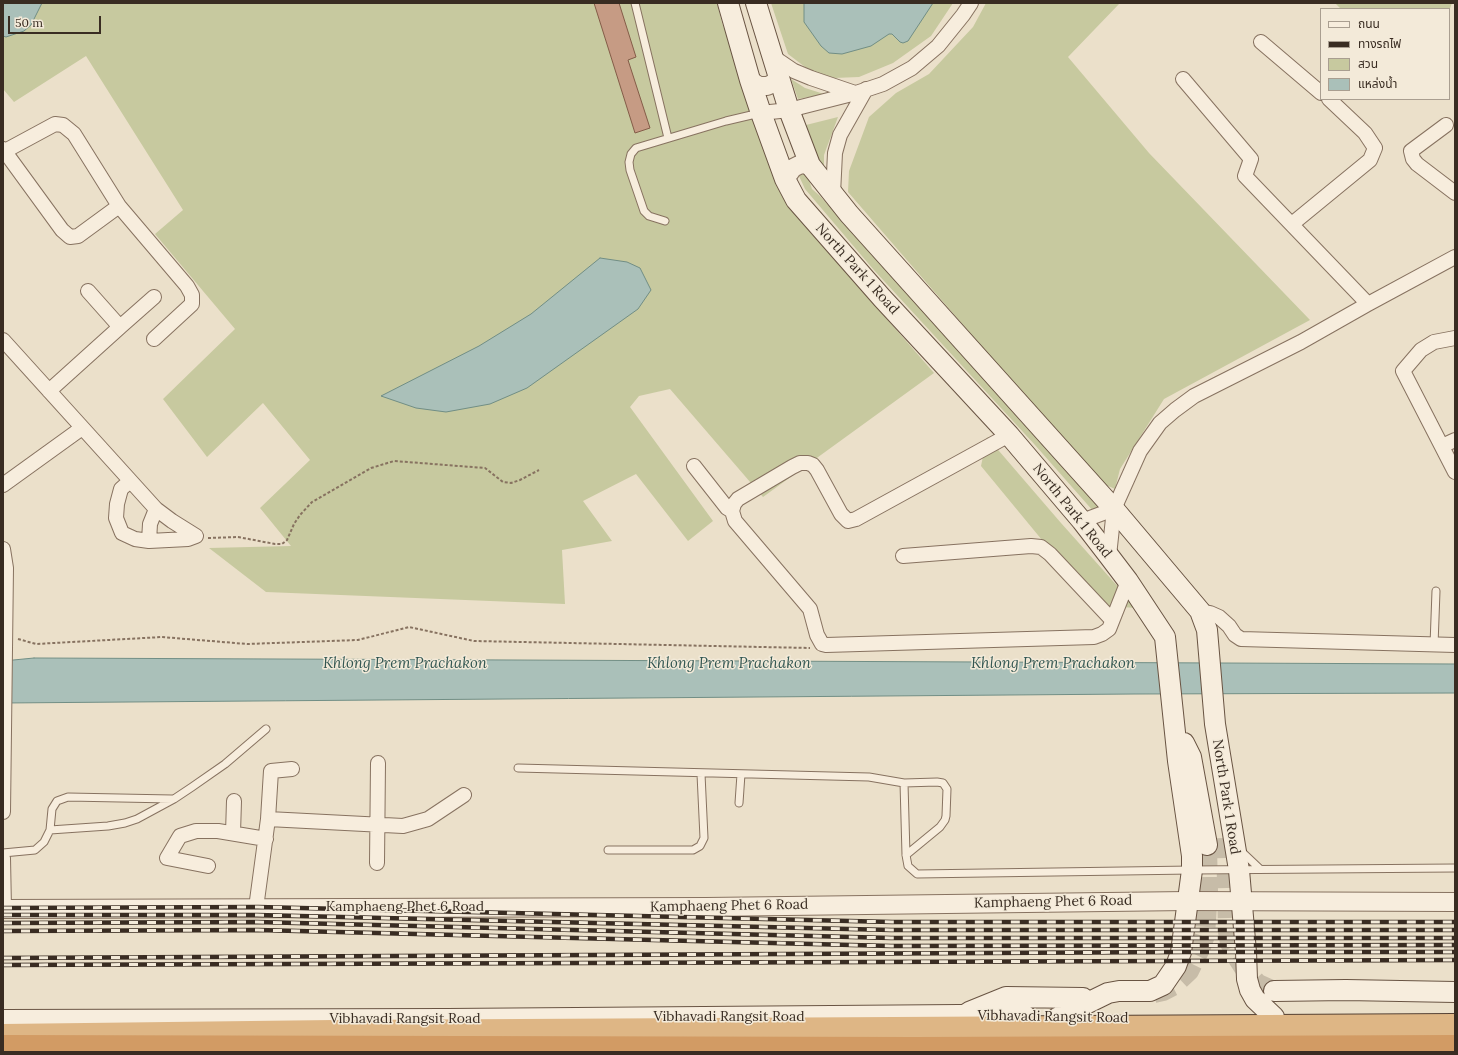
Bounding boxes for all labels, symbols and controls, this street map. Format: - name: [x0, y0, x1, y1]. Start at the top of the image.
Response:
- scale bar: [10, 8, 103, 34]
- legend: [1320, 8, 1450, 100]
- text: 50 m: [15, 15, 43, 30]
- text: ถนน: [1358, 16, 1380, 31]
- text: ทางรถไฟ: [1358, 36, 1401, 51]
- text: สวน: [1358, 56, 1378, 71]
- text: แหล่งน้ำ: [1358, 76, 1397, 91]
- street label: North Park 1 Road: [812, 220, 902, 318]
- street label: North Park 1 Road: [1029, 460, 1115, 562]
- water label: Khlong Prem Prachakon: [323, 655, 487, 673]
- water label: Khlong Prem Prachakon: [647, 655, 811, 673]
- water label: Khlong Prem Prachakon: [971, 655, 1135, 673]
- street label: North Park 1 Road: [1209, 738, 1243, 856]
- street label: Kamphaeng Phet 6 Road: [974, 892, 1132, 912]
- street label: Kamphaeng Phet 6 Road: [650, 896, 808, 916]
- street label: Kamphaeng Phet 6 Road: [326, 899, 484, 915]
- street label: Vibhavadi Rangsit Road: [977, 1007, 1129, 1027]
- street label: Vibhavadi Rangsit Road: [653, 1009, 805, 1025]
- street label: Vibhavadi Rangsit Road: [329, 1011, 481, 1027]

